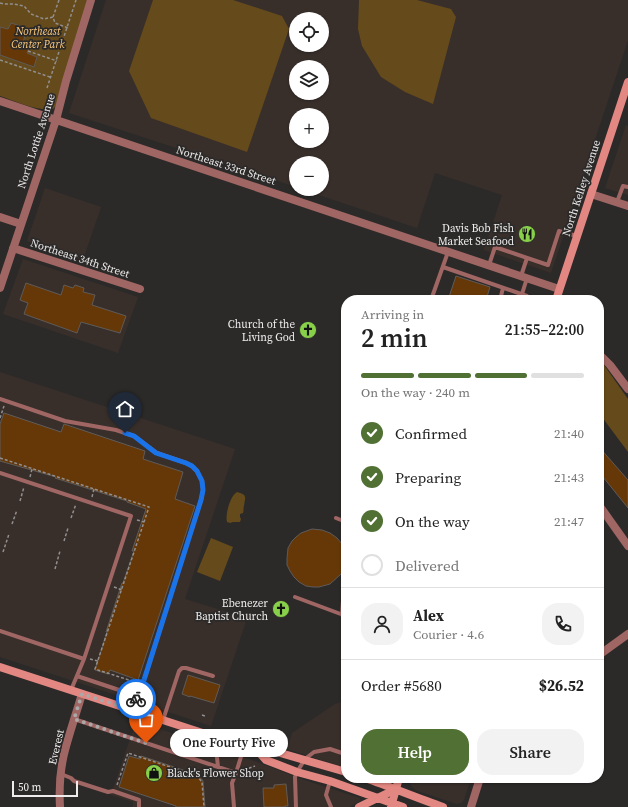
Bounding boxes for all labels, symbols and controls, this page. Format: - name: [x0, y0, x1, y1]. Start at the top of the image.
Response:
- map controls: [289, 12, 329, 196]
- button: locate: [289, 12, 329, 52]
- park label: Northeast Center Park: [11, 24, 65, 52]
- button: layers: [289, 60, 329, 100]
- street label: North Lottie Avenue: [14, 91, 59, 191]
- button: +: [289, 108, 329, 148]
- street label: North Kelley Avenue: [559, 138, 604, 238]
- street label: Northeast 33rd Street: [174, 142, 278, 189]
- button: −: [289, 156, 329, 196]
- place label: Davis Bob Fish Market Seafood: [438, 221, 515, 249]
- restaurant icon: Davis Bob Fish Market Seafood: [517, 224, 537, 244]
- street label: Northeast 34th Street: [28, 235, 132, 282]
- text: Arriving in: [361, 306, 424, 323]
- place label: Church of the Living God: [228, 317, 296, 345]
- text: 21:55–22:00: [505, 319, 584, 340]
- church icon: Church of the Living God: [298, 320, 318, 340]
- text: 2 min: [361, 320, 428, 356]
- text: On the way · 240 m: [361, 384, 470, 401]
- pin: [108, 392, 142, 433]
- icon: home: [114, 398, 136, 420]
- icon: check: [361, 422, 383, 444]
- text: Confirmed: [395, 423, 467, 444]
- text: 21:40: [554, 425, 584, 442]
- icon: check: [361, 466, 383, 488]
- text: Preparing: [395, 467, 461, 488]
- text: 21:43: [554, 469, 584, 486]
- icon: check: [361, 510, 383, 532]
- text: On the way: [395, 511, 470, 532]
- text: 21:47: [554, 513, 584, 530]
- text: Delivered: [395, 555, 459, 576]
- place label: Ebenezer Baptist Church: [195, 596, 268, 624]
- church icon: Ebenezer Baptist Church: [271, 599, 291, 619]
- button: person: [361, 603, 403, 645]
- button: phone: [542, 603, 584, 645]
- text: Alex: [413, 605, 444, 626]
- text: Courier · 4.6: [413, 626, 484, 643]
- text: Order #5680: [361, 675, 442, 696]
- text: $26.52: [539, 675, 584, 696]
- courier: [116, 679, 156, 719]
- icon: bike: [125, 688, 147, 710]
- pin: [129, 702, 163, 743]
- icon: bag: [135, 708, 157, 730]
- street label: Everest: [45, 728, 68, 766]
- callout: One Fourty Five: [170, 729, 288, 757]
- button: Help: [361, 729, 469, 775]
- button: Share: [477, 729, 584, 775]
- text: One Fourty Five: [183, 734, 275, 751]
- shop icon: Black's Flower Shop: [144, 763, 164, 783]
- place label: Black's Flower Shop: [167, 766, 264, 781]
- scale bar: [12, 779, 78, 798]
- text: 50 m: [18, 780, 41, 795]

